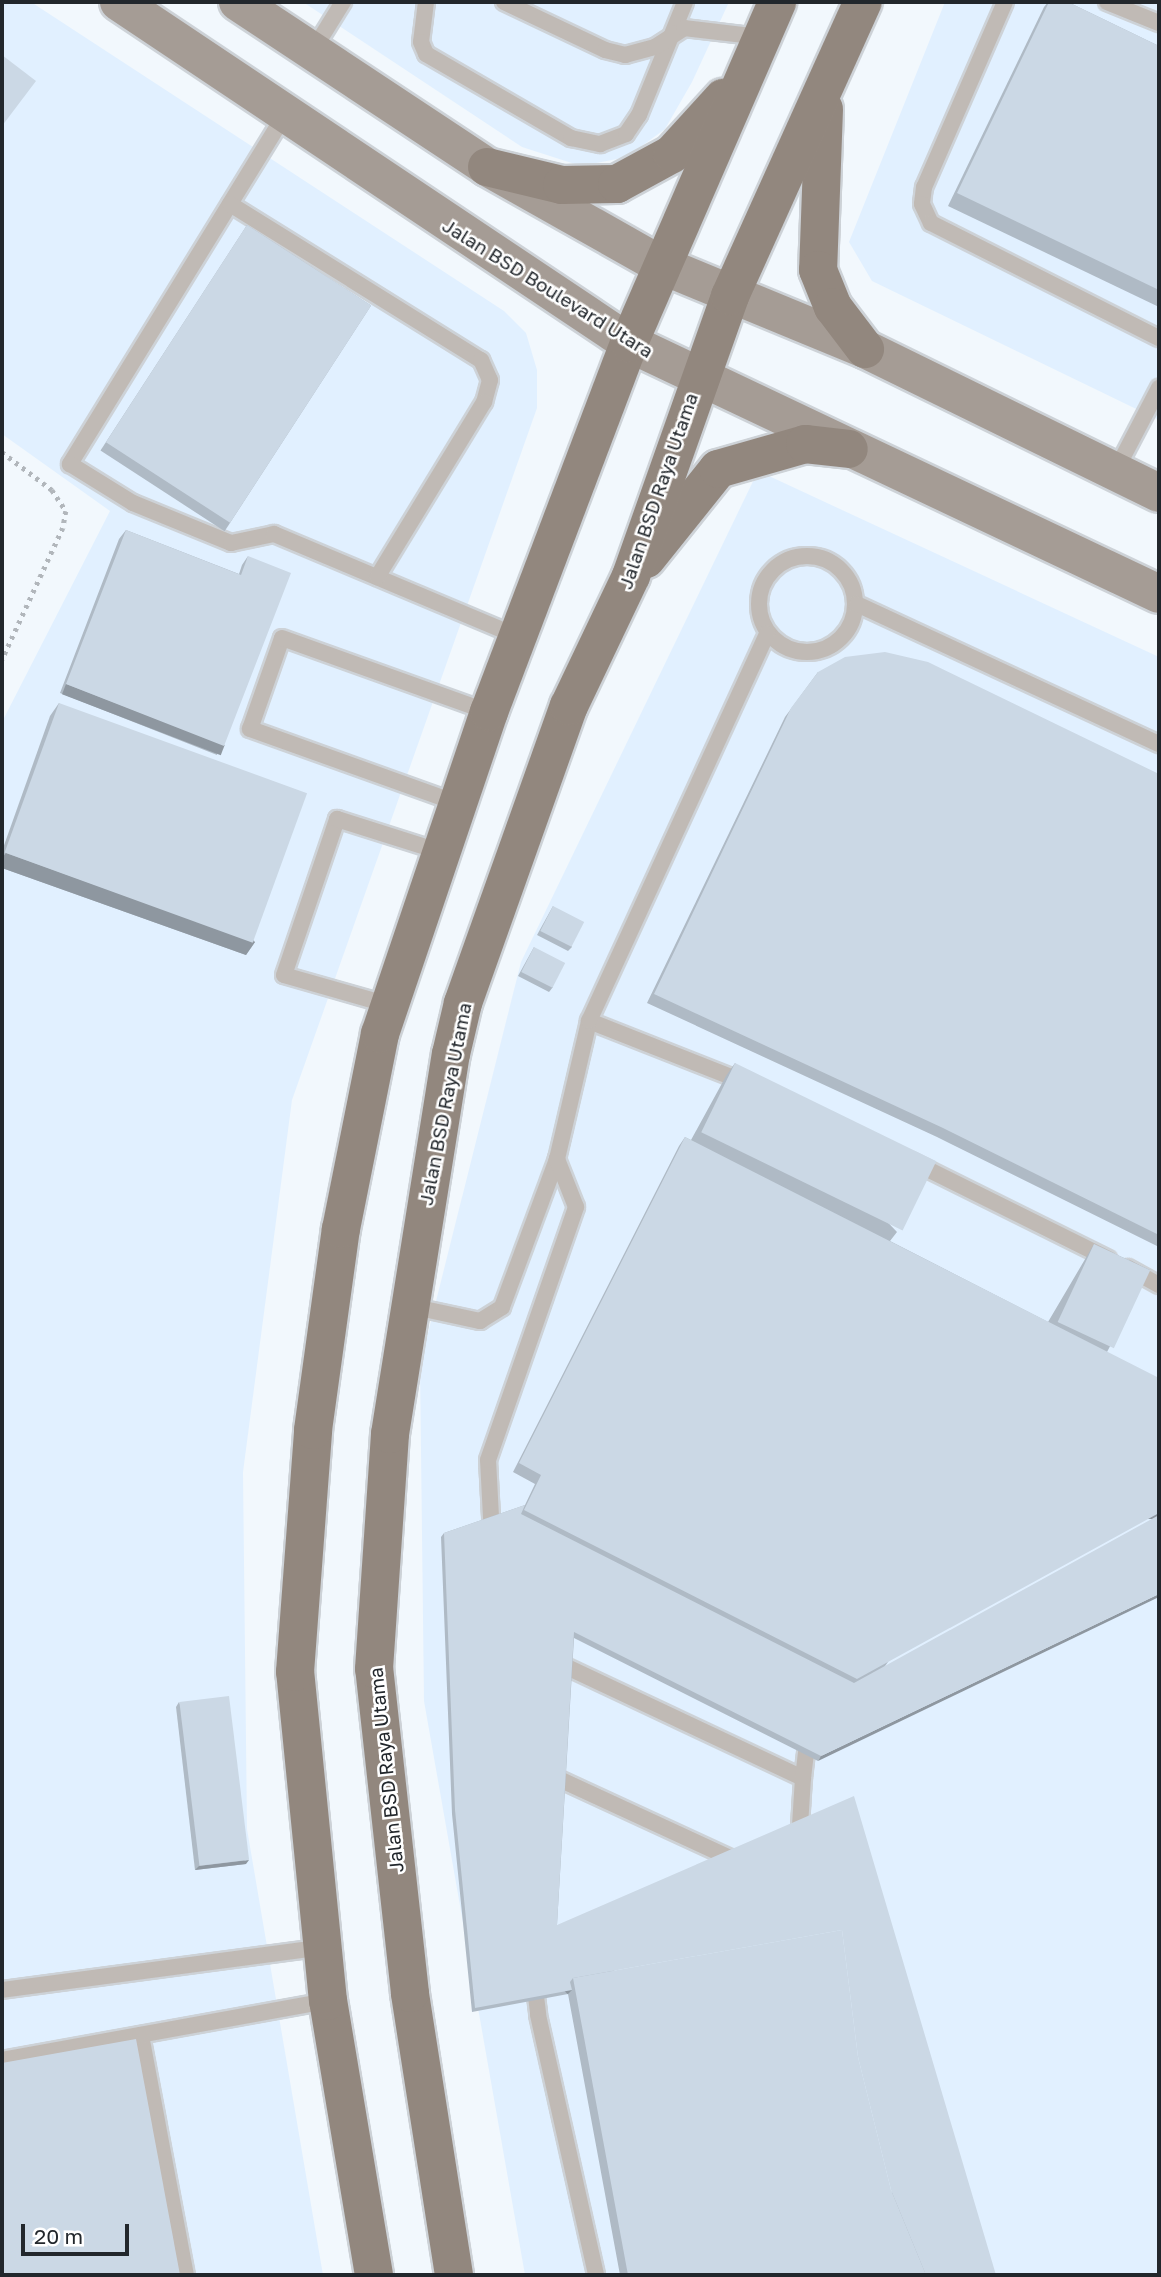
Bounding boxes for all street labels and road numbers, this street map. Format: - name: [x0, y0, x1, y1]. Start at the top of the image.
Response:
- street label: Jalan BSD Boulevard Utara: [438, 214, 658, 362]
- street label: Jalan BSD Raya Utama: [614, 390, 702, 592]
- street label: Jalan BSD Raya Utama: [414, 1001, 476, 1207]
- street label: Jalan BSD Raya Utama: [364, 1666, 408, 1874]

